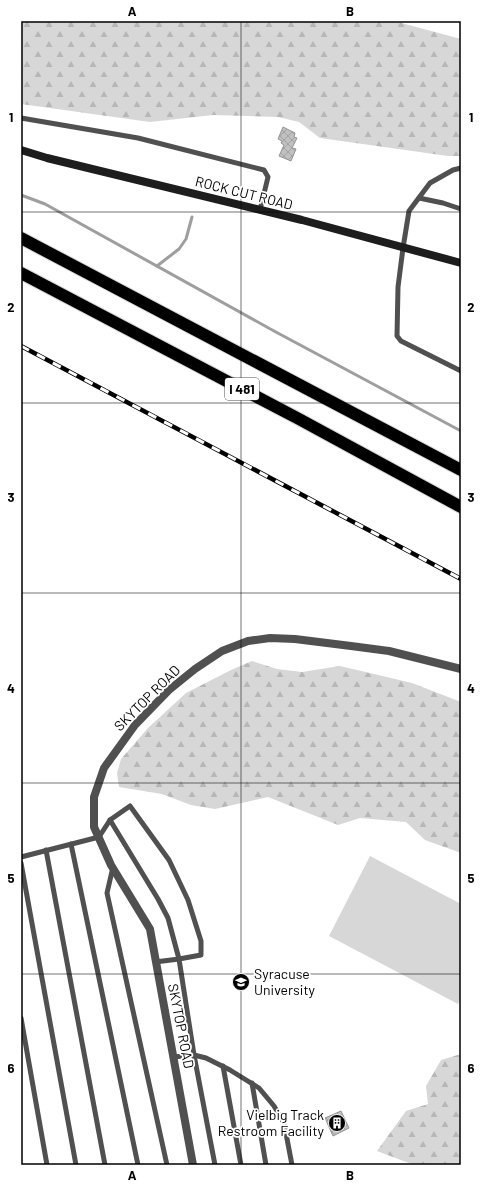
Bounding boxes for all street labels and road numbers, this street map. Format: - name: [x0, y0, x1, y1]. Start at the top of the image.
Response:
- street label: ROCK CUT ROAD: [194, 172, 295, 213]
- road number: I 481: [225, 378, 259, 400]
- street label: SKYTOP ROAD: [110, 661, 183, 734]
- street label: SKYTOP ROAD: [165, 982, 198, 1070]

